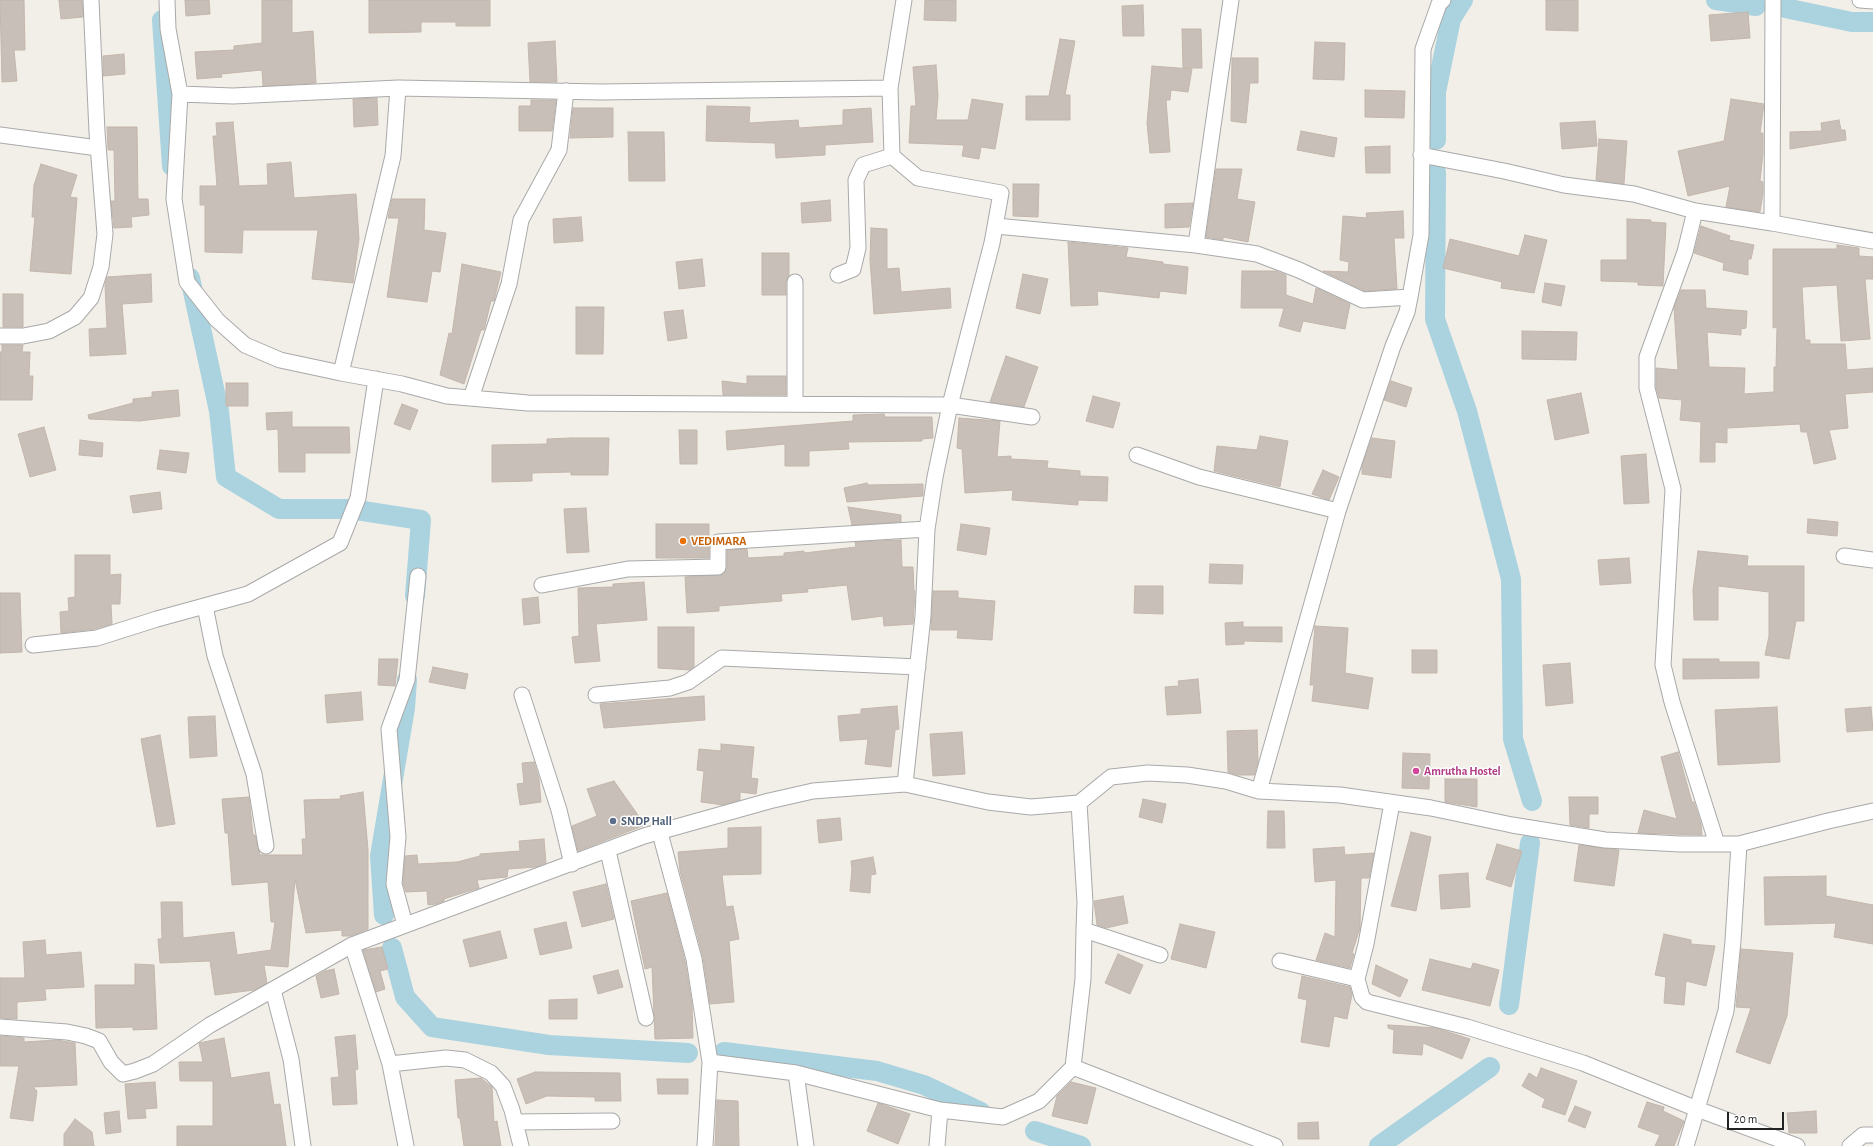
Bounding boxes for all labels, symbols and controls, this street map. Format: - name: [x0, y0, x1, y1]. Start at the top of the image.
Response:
- place label: VEDIMARA: [691, 534, 746, 548]
- marker: VEDIMARA: [678, 536, 688, 546]
- place label: Amrutha Hostel: [1424, 764, 1501, 778]
- marker: Amrutha Hostel: [1411, 766, 1421, 776]
- place label: SNDP Hall: [621, 814, 672, 828]
- marker: SNDP Hall: [608, 816, 618, 826]
- scale bar: [1729, 1104, 1786, 1130]
- text: 20 m: [1734, 1113, 1757, 1125]

